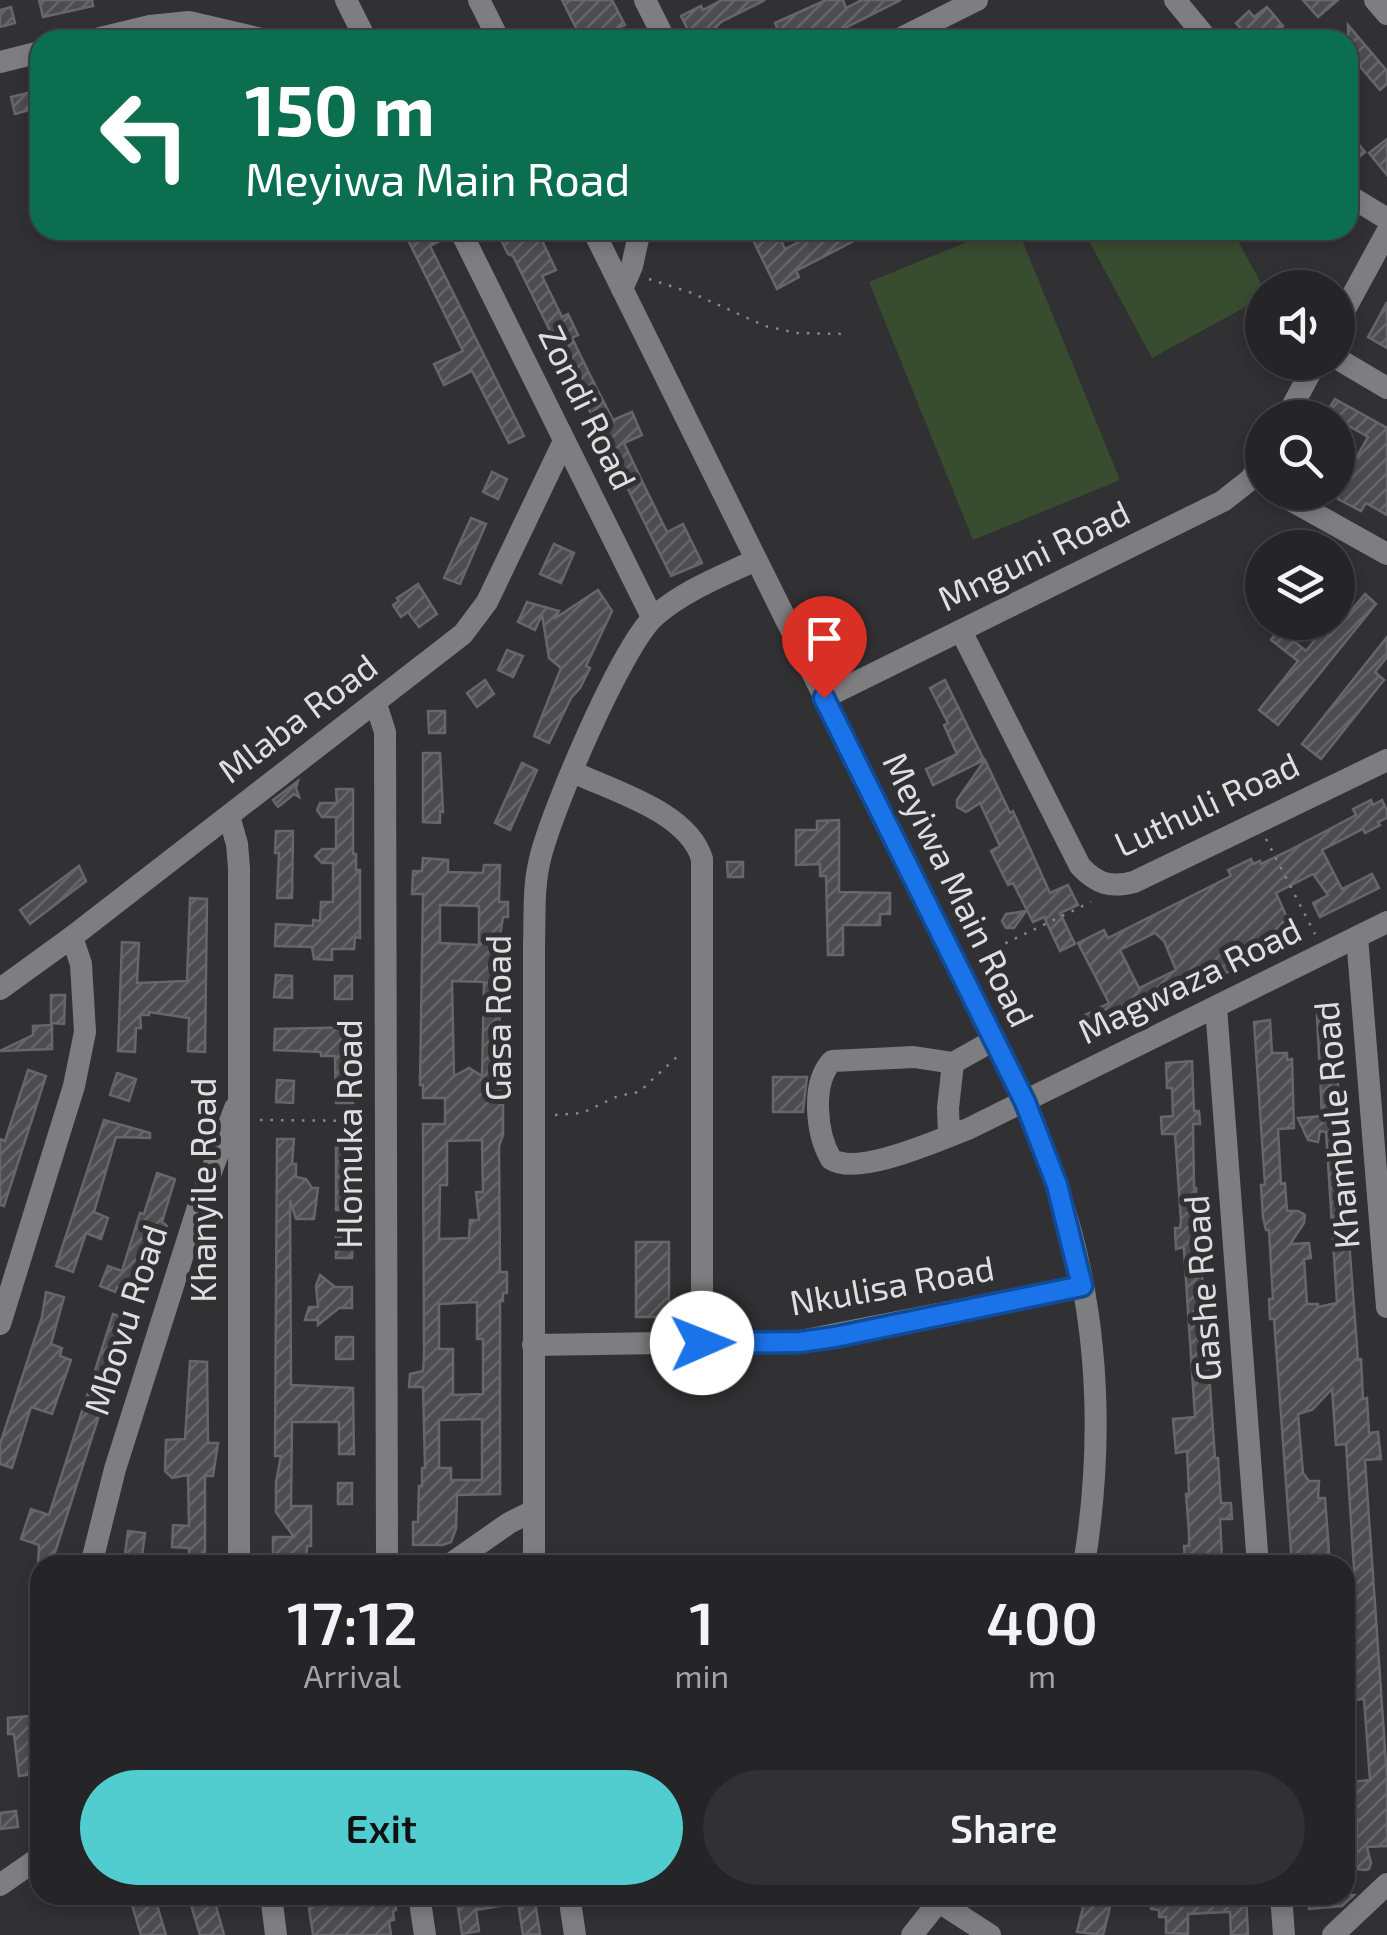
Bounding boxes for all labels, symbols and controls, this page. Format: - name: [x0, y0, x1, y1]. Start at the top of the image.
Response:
- text: 150 m: [245, 66, 435, 150]
- icon: left: [80, 70, 210, 200]
- text: Meyiwa Main Road: [245, 151, 630, 205]
- map controls: [1245, 270, 1355, 640]
- button: sound: [1245, 270, 1355, 380]
- street label: Zondi Road: [531, 318, 647, 496]
- button: search: [1245, 400, 1355, 510]
- street label: Mnguni Road: [930, 490, 1136, 619]
- button: layers: [1245, 530, 1355, 640]
- pin: [782, 596, 867, 699]
- icon: arrive: [797, 611, 852, 666]
- street label: Mlaba Road: [209, 644, 384, 791]
- street label: Luthuli Road: [1107, 742, 1305, 864]
- street label: Meyiwa Main Road: [875, 745, 1044, 1033]
- street label: Magwaza Road: [1071, 907, 1307, 1051]
- street label: Gasa Road: [476, 935, 518, 1101]
- street label: Khambule Road: [1303, 1000, 1367, 1251]
- street label: Hlomuka Road: [327, 1019, 369, 1249]
- street label: Khanyile Road: [181, 1077, 223, 1303]
- street label: Gashe Road: [1174, 1194, 1228, 1383]
- street label: Mbovu Road: [74, 1219, 175, 1420]
- street label: Nkulisa Road: [786, 1245, 997, 1323]
- position arrow: [650, 1291, 754, 1395]
- text: 17:12: [287, 1585, 418, 1657]
- text: 1: [689, 1585, 714, 1657]
- text: 400: [986, 1585, 1098, 1657]
- text: Arrival: [304, 1656, 401, 1694]
- text: min: [675, 1656, 729, 1694]
- text: m: [1028, 1656, 1056, 1694]
- button: Exit: [80, 1770, 683, 1885]
- button: Share: [703, 1770, 1305, 1885]

